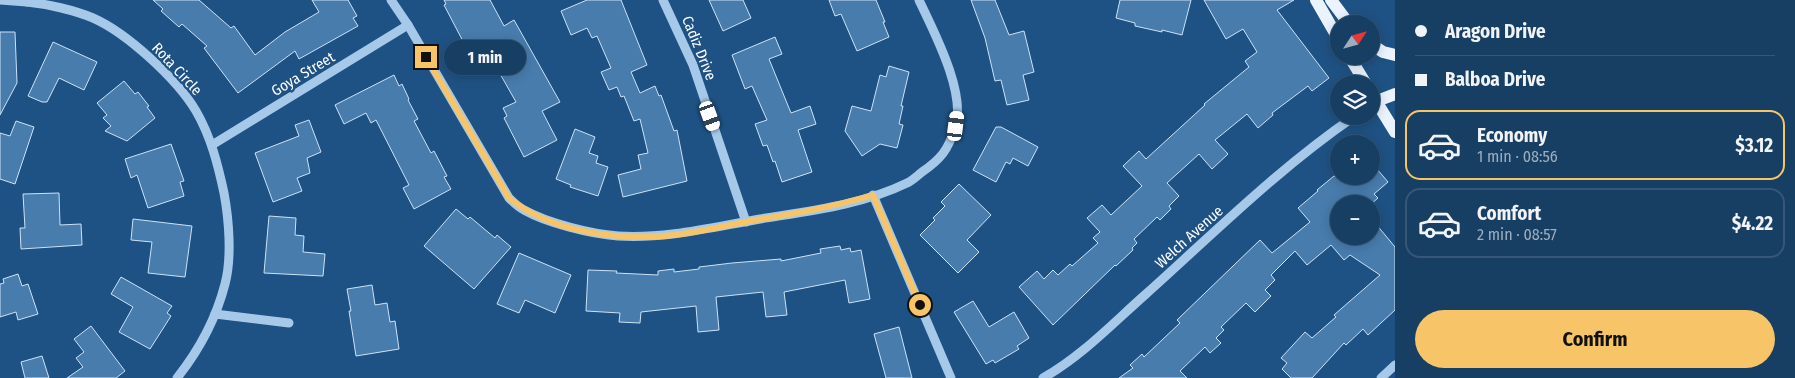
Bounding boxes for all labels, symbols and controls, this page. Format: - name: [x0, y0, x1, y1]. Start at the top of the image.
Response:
- street label: Cadiz Drive: [678, 13, 720, 83]
- north arrow: [1330, 15, 1380, 65]
- map controls: [1330, 15, 1380, 245]
- text: Aragon Drive: [1445, 20, 1546, 43]
- street label: Rota Circle: [148, 39, 206, 99]
- callout: 1 min: [444, 40, 526, 74]
- route end: [415, 46, 437, 68]
- street label: Goya Street: [268, 48, 338, 100]
- text: 1 min: [468, 48, 502, 67]
- text: Balboa Drive: [1445, 68, 1545, 91]
- button: layers: [1330, 75, 1380, 125]
- car: [697, 99, 722, 133]
- car: [946, 110, 965, 142]
- icon: car: [1417, 123, 1462, 168]
- text: Economy: [1477, 124, 1547, 147]
- text: $3.12: [1735, 134, 1773, 157]
- button: +: [1330, 135, 1380, 185]
- text: 1 min · 08:56: [1477, 147, 1558, 166]
- button: −: [1330, 195, 1380, 245]
- icon: car: [1417, 201, 1462, 246]
- street label: Welch Avenue: [1151, 202, 1227, 272]
- text: Comfort: [1477, 202, 1541, 225]
- text: $4.22: [1732, 212, 1773, 235]
- text: 2 min · 08:57: [1477, 225, 1557, 244]
- route start: [909, 294, 931, 316]
- button: Confirm: [1415, 310, 1775, 368]

